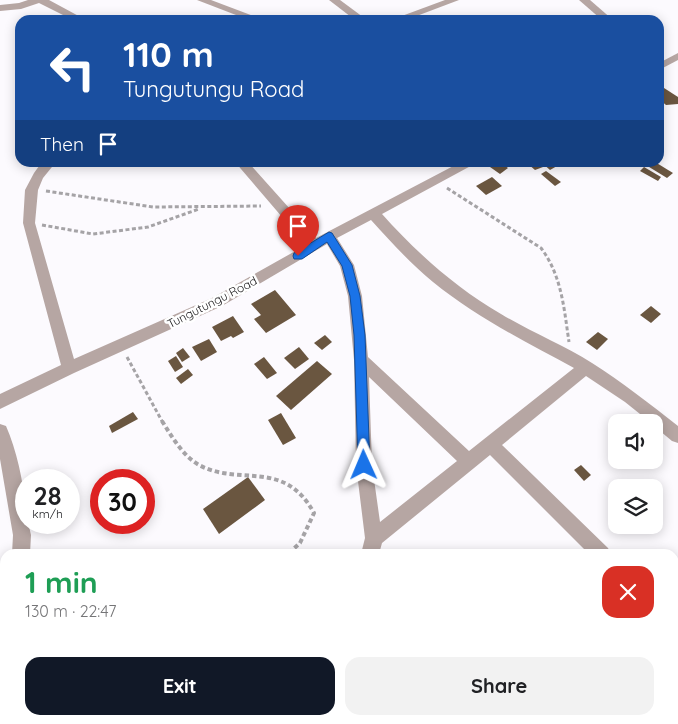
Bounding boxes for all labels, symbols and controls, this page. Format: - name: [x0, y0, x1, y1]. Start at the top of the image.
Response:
- text: 110 m: [123, 32, 214, 76]
- icon: left: [40, 35, 105, 100]
- text: Tungutungu Road: [123, 75, 304, 103]
- icon: arrive: [94, 130, 122, 158]
- text: Then: [40, 132, 84, 156]
- pin: [277, 205, 319, 256]
- icon: arrive: [284, 212, 312, 240]
- street label: Tungutungu Road: [165, 273, 259, 331]
- map controls: [608, 414, 663, 534]
- button: sound: [608, 414, 663, 469]
- position arrow: [337, 438, 389, 490]
- speed limit sign: 30: [90, 469, 155, 534]
- button: layers: [608, 479, 663, 534]
- text: 28: [34, 480, 61, 511]
- text: km/h: [32, 506, 63, 521]
- text: 1 min: [25, 563, 98, 601]
- button: close: [602, 566, 654, 618]
- text: 130 m · 22:47: [25, 601, 117, 621]
- button: Exit: [25, 657, 335, 715]
- button: Share: [345, 657, 654, 715]

